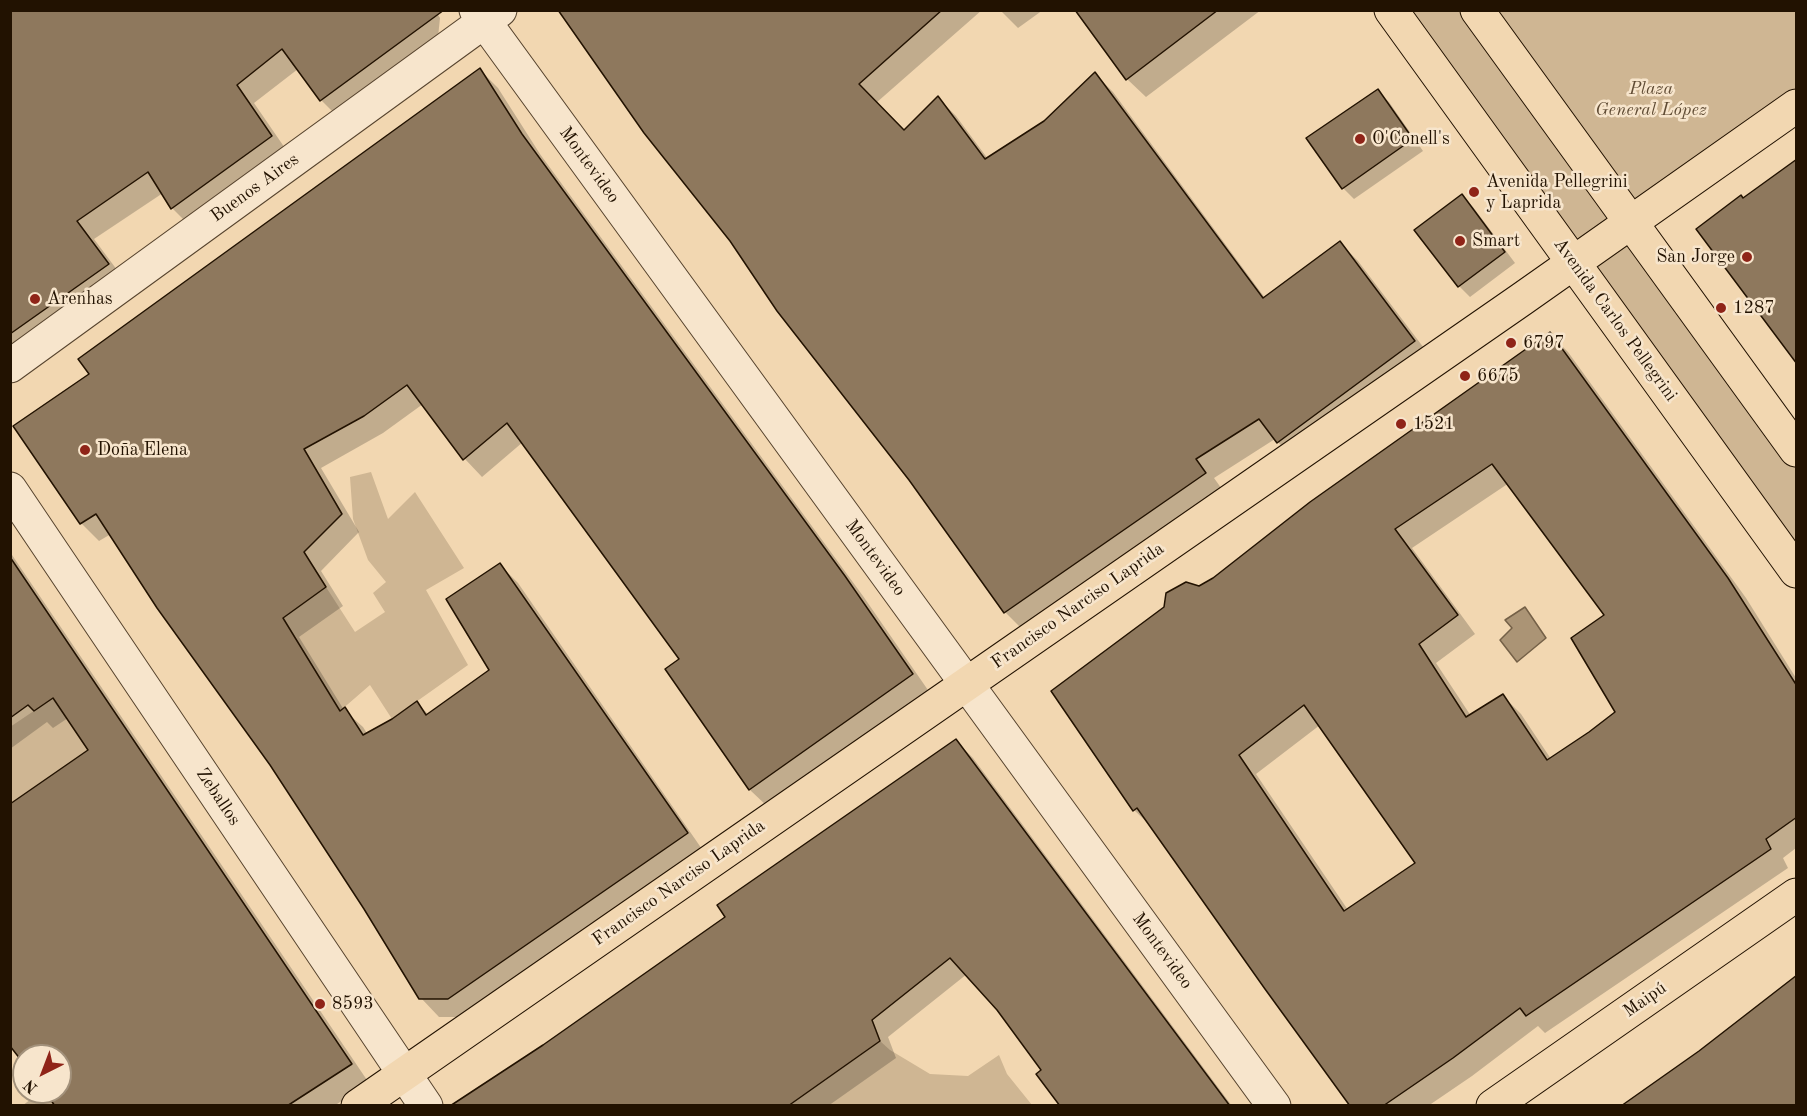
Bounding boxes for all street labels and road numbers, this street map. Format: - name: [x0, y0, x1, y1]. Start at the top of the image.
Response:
- street label: Montevideo: [554, 123, 624, 207]
- street label: Buenos Aires: [207, 149, 303, 227]
- street label: Avenida Carlos Pellegrini: [1548, 234, 1682, 406]
- street label: Montevideo: [840, 516, 910, 600]
- street label: Francisco Narciso Laprida: [987, 538, 1169, 674]
- street label: Zeballos: [191, 764, 245, 830]
- street label: Francisco Narciso Laprida: [588, 815, 770, 951]
- street label: Montevideo: [1127, 909, 1197, 993]
- street label: Maipú: [1619, 977, 1671, 1023]

